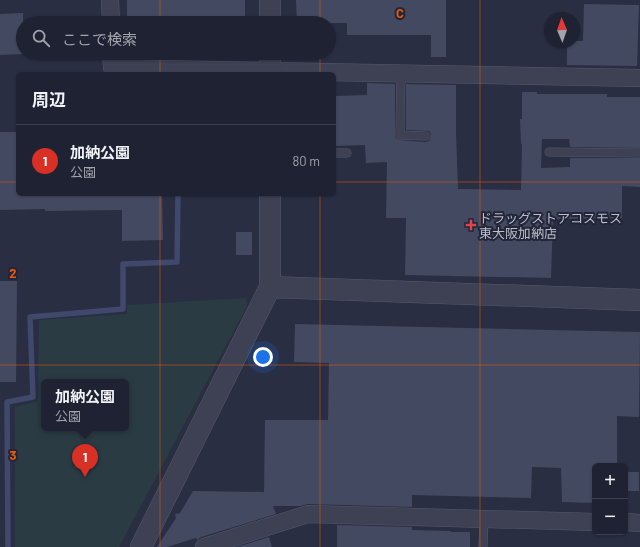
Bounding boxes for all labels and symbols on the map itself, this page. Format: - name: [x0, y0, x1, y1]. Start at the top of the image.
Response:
- text: C: [396, 5, 404, 21]
- north arrow: [544, 12, 580, 48]
- place label: ドラッグストアコスモス 東大阪加納店: [479, 210, 622, 241]
- marker: ドラッグストアコスモス 東大阪加納店: [466, 220, 476, 230]
- text: 2: [9, 265, 17, 281]
- your location: [253, 347, 273, 367]
- pin: 1: [72, 444, 98, 477]
- text: 3: [9, 447, 17, 463]

